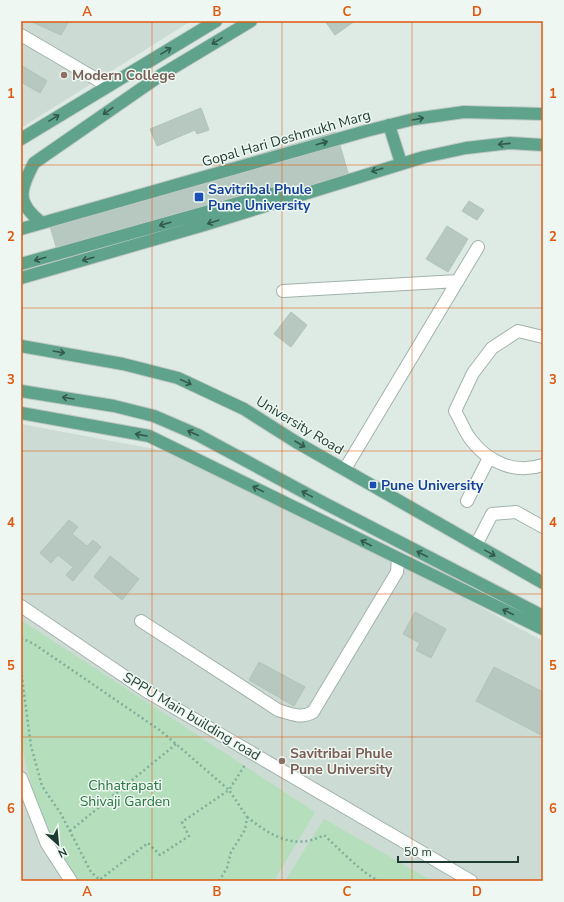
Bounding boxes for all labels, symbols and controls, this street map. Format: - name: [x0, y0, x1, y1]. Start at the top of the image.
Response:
- text: A: [82, 3, 92, 21]
- text: B: [213, 3, 222, 21]
- text: C: [343, 3, 352, 21]
- text: D: [472, 3, 482, 21]
- one-way arrow: [211, 37, 223, 45]
- one-way arrow: [160, 47, 172, 55]
- place label: Modern College: [72, 66, 176, 85]
- marker: Modern College: [59, 70, 69, 80]
- text: 1: [7, 85, 15, 103]
- text: 1: [549, 85, 557, 103]
- street label: Gopal Hari Deshmukh Marg: [200, 105, 373, 172]
- one-way arrow: [103, 107, 114, 115]
- one-way arrow: [48, 114, 60, 122]
- one-way arrow: [411, 115, 424, 123]
- one-way arrow: [315, 139, 328, 147]
- one-way arrow: [498, 140, 511, 148]
- one-way arrow: [371, 167, 384, 174]
- place label: Savitribal Phule Pune University: [208, 180, 312, 215]
- marker: Savitribal Phule Pune University: [193, 191, 205, 203]
- one-way arrow: [208, 219, 220, 227]
- one-way arrow: [159, 221, 172, 228]
- text: 2: [7, 228, 15, 246]
- text: 2: [549, 228, 557, 246]
- one-way arrow: [82, 255, 95, 263]
- one-way arrow: [33, 256, 46, 263]
- one-way arrow: [53, 349, 66, 357]
- text: 3: [7, 371, 15, 389]
- text: 3: [549, 371, 557, 389]
- one-way arrow: [179, 379, 191, 386]
- street label: University Road: [252, 392, 347, 459]
- one-way arrow: [62, 394, 75, 402]
- one-way arrow: [187, 428, 199, 436]
- one-way arrow: [135, 431, 148, 439]
- one-way arrow: [294, 440, 306, 448]
- place label: Pune University: [381, 476, 484, 495]
- marker: Pune University: [368, 480, 378, 490]
- one-way arrow: [253, 485, 265, 492]
- one-way arrow: [301, 490, 313, 497]
- text: 4: [7, 514, 15, 532]
- text: 4: [549, 514, 557, 532]
- one-way arrow: [360, 539, 372, 546]
- one-way arrow: [417, 550, 429, 557]
- one-way arrow: [484, 550, 496, 558]
- one-way arrow: [502, 608, 514, 615]
- text: 5: [7, 657, 15, 675]
- text: 5: [549, 657, 557, 675]
- street label: SPPU Main building road: [120, 668, 264, 765]
- place label: Savitribai Phule Pune University: [290, 744, 393, 779]
- marker: Savitribai Phule Pune University: [277, 756, 287, 766]
- park label: Chhatrapati Shivaji Garden: [80, 776, 170, 811]
- text: 6: [7, 800, 15, 818]
- text: 6: [549, 800, 557, 818]
- north arrow: [38, 824, 78, 864]
- scale bar: [398, 838, 518, 864]
- text: N: [55, 844, 69, 861]
- text: 50 m: [404, 844, 432, 860]
- text: A: [82, 883, 92, 901]
- text: B: [213, 883, 222, 901]
- text: C: [343, 883, 352, 901]
- text: D: [472, 883, 482, 901]

